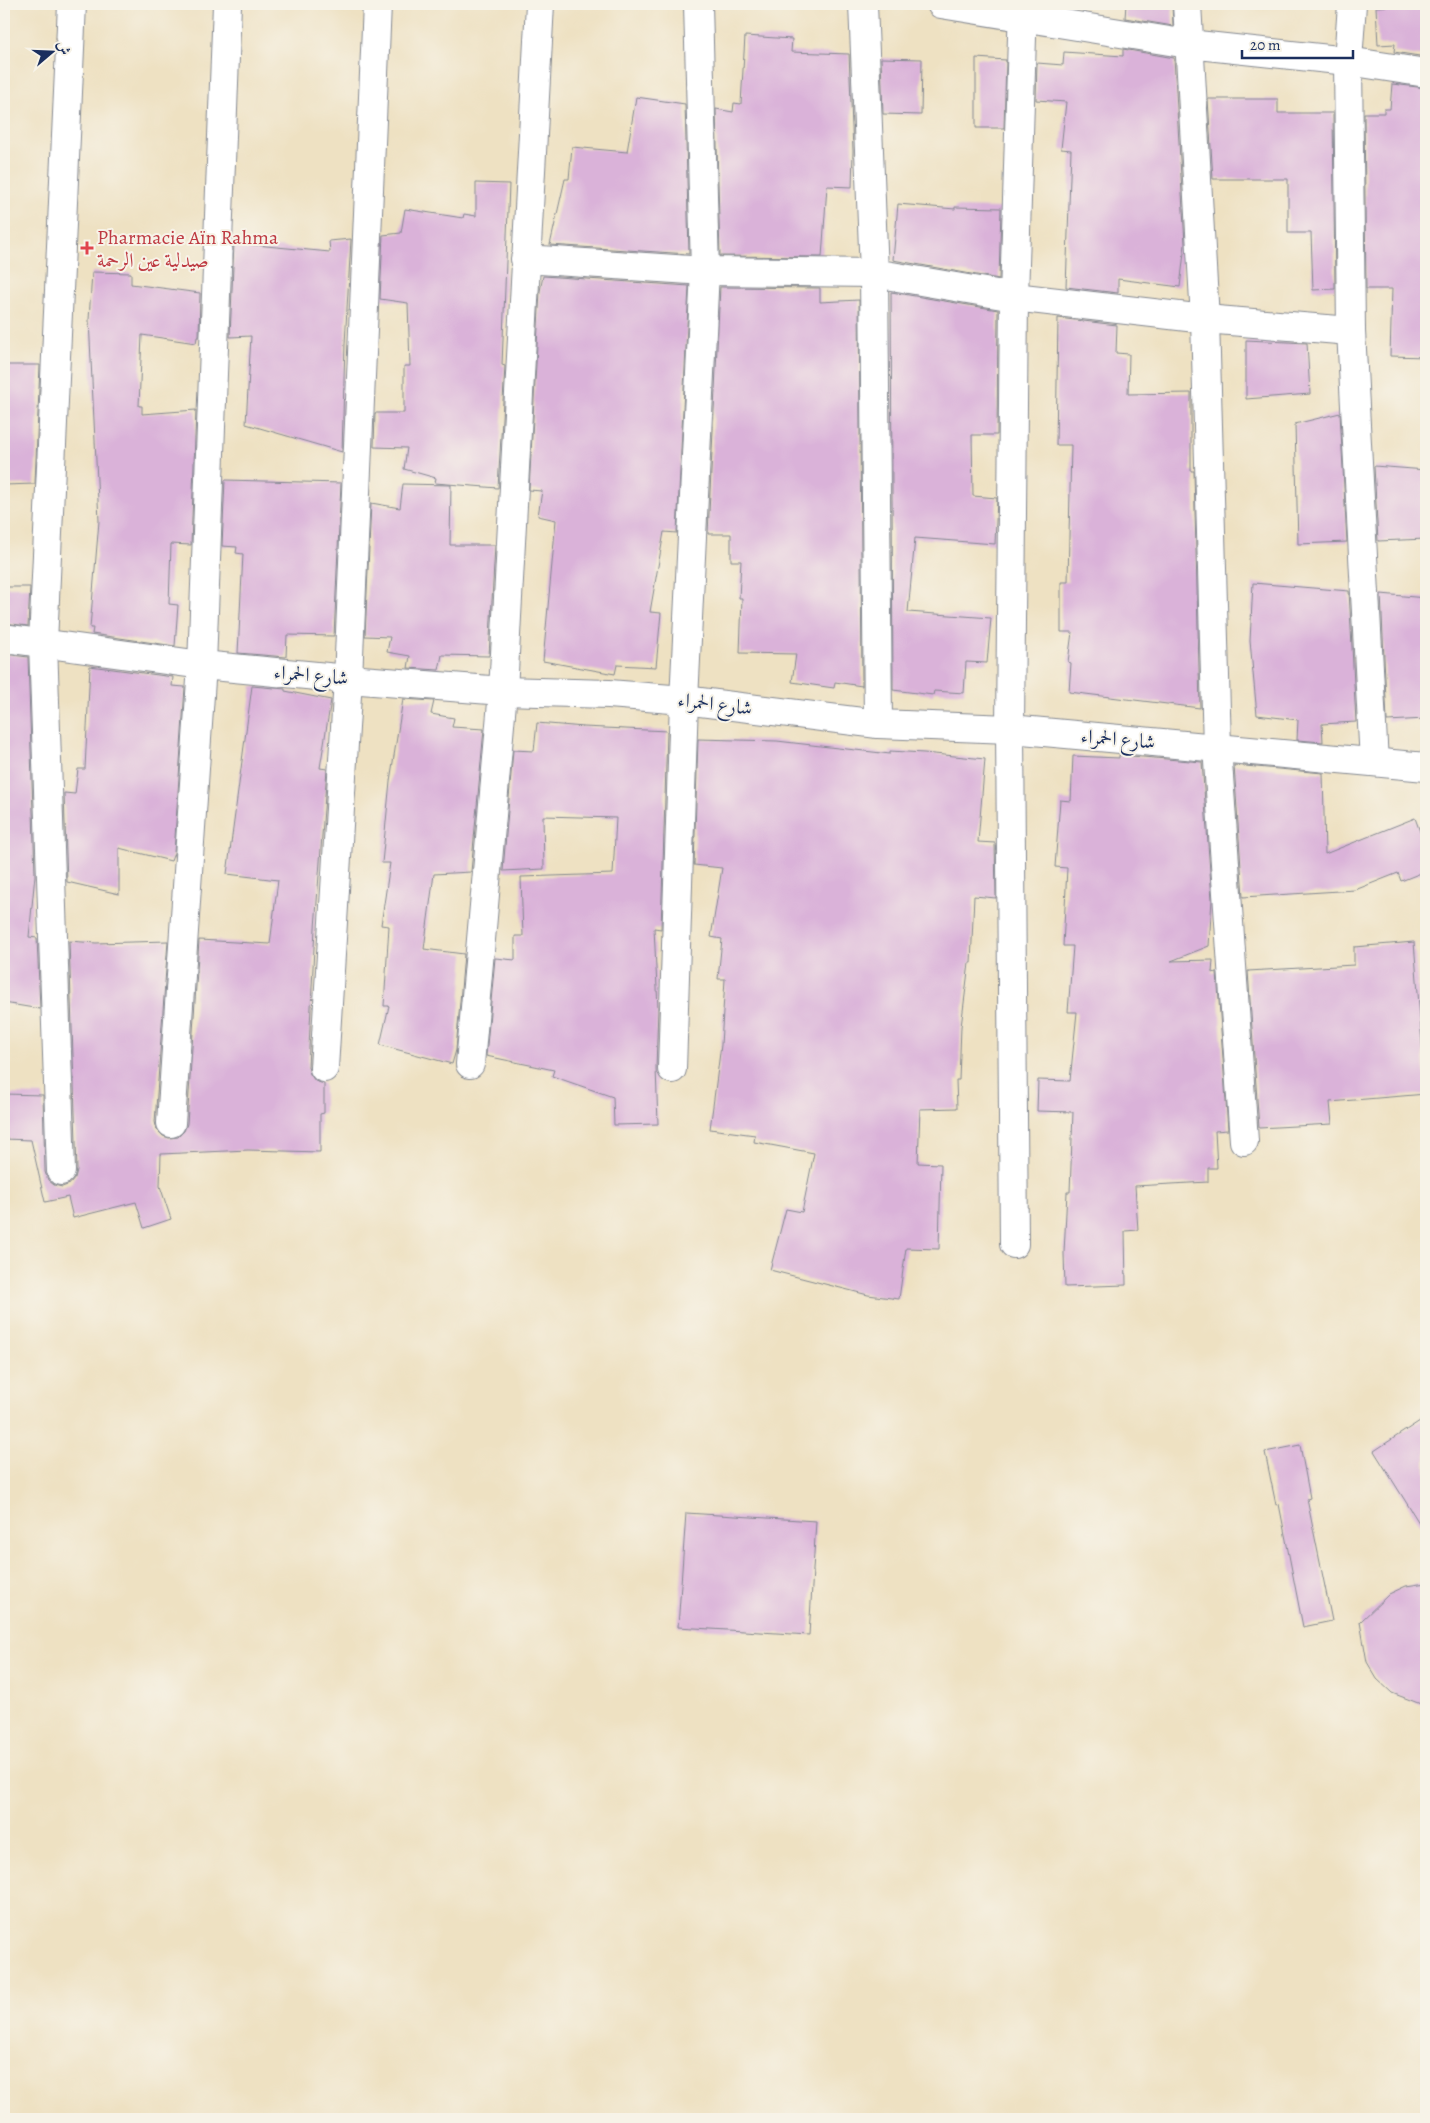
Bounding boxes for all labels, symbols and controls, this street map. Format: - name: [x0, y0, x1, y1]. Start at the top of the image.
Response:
- north arrow: [28, 28, 78, 78]
- scale bar: [1242, 28, 1354, 60]
- text: 20 m: [1250, 35, 1281, 55]
- text: ش: [53, 38, 75, 58]
- place label: Pharmacie Aïn Rahma صيدلية عين الرحمة: [97, 224, 279, 274]
- marker: Pharmacie Aïn Rahma صيدلية عين الرحمة: [81, 242, 93, 254]
- street label: شارع الحمراء: [272, 658, 349, 696]
- street label: شارع الحمراء: [676, 686, 754, 726]
- street label: شارع الحمراء: [1079, 722, 1156, 760]

